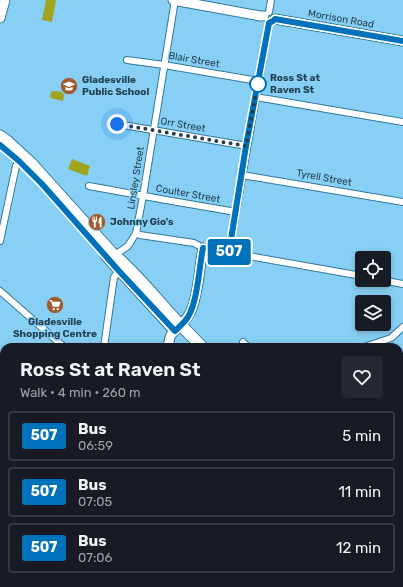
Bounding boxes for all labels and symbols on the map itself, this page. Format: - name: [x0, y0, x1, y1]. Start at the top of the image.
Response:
- street label: Morrison Road: [307, 7, 375, 31]
- street label: Blair Street: [167, 50, 221, 70]
- place label: Ross St at Raven St: [270, 72, 320, 96]
- place label: Gladesville Public School: [82, 74, 149, 98]
- marker: Ross St at Raven St: [249, 75, 267, 93]
- school or university icon: Gladesville Public School: [59, 76, 79, 96]
- your location: [107, 114, 127, 134]
- street label: Orr Street: [160, 115, 207, 135]
- street label: Linsley Street: [125, 146, 147, 210]
- street label: Tyrell Street: [295, 167, 353, 189]
- street label: Coulter Street: [155, 182, 221, 206]
- restaurant icon: Johnny Gio's: [87, 212, 107, 232]
- place label: Johnny Gio's: [110, 216, 174, 228]
- line badge: 507: [206, 239, 252, 265]
- supermarket icon: Gladesville Shopping Centre: [45, 295, 65, 315]
- place label: Gladesville Shopping Centre: [13, 316, 97, 340]

